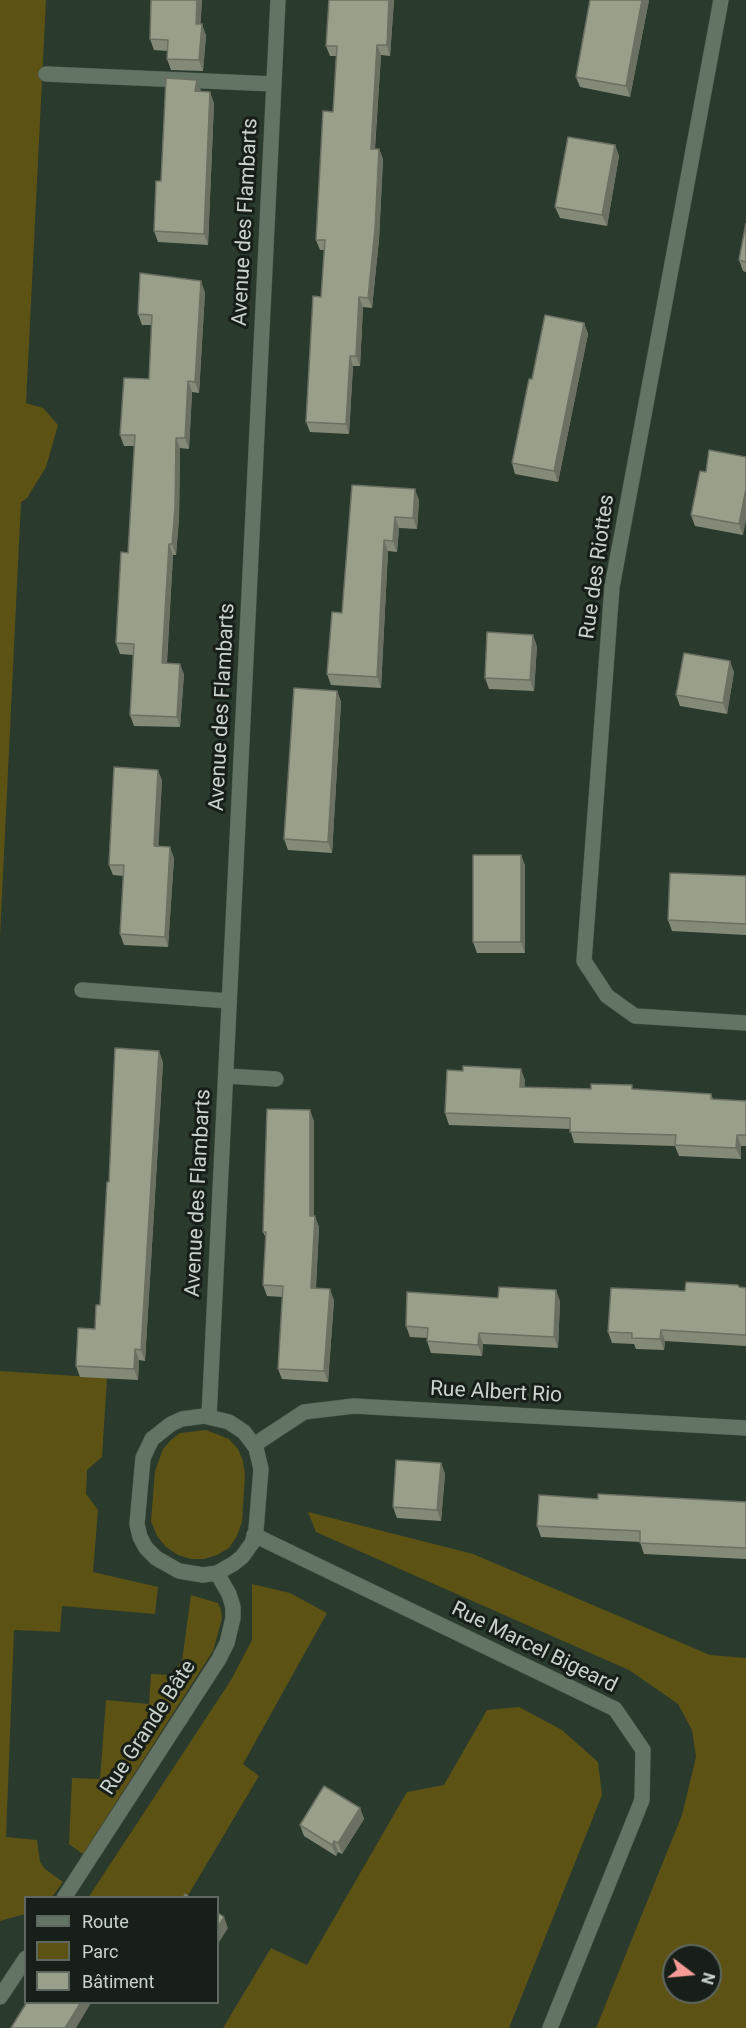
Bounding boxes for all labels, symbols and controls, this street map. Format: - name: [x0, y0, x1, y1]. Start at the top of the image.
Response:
- street label: Avenue des Flambarts: [228, 117, 264, 327]
- street label: Rue des Riottes: [575, 493, 621, 641]
- street label: Avenue des Flambarts: [205, 602, 241, 812]
- street label: Avenue des Flambarts: [181, 1088, 217, 1298]
- street label: Rue Albert Rio: [429, 1377, 563, 1409]
- street label: Rue Marcel Bigeard: [447, 1597, 621, 1699]
- street label: Rue Grande Bâte: [96, 1656, 202, 1800]
- legend: [24, 1896, 219, 2004]
- text: Route: [82, 1911, 129, 1932]
- text: Parc: [82, 1941, 118, 1962]
- north arrow: [662, 1944, 722, 2004]
- text: N: [697, 1970, 719, 1987]
- text: Bâtiment: [82, 1971, 154, 1992]

